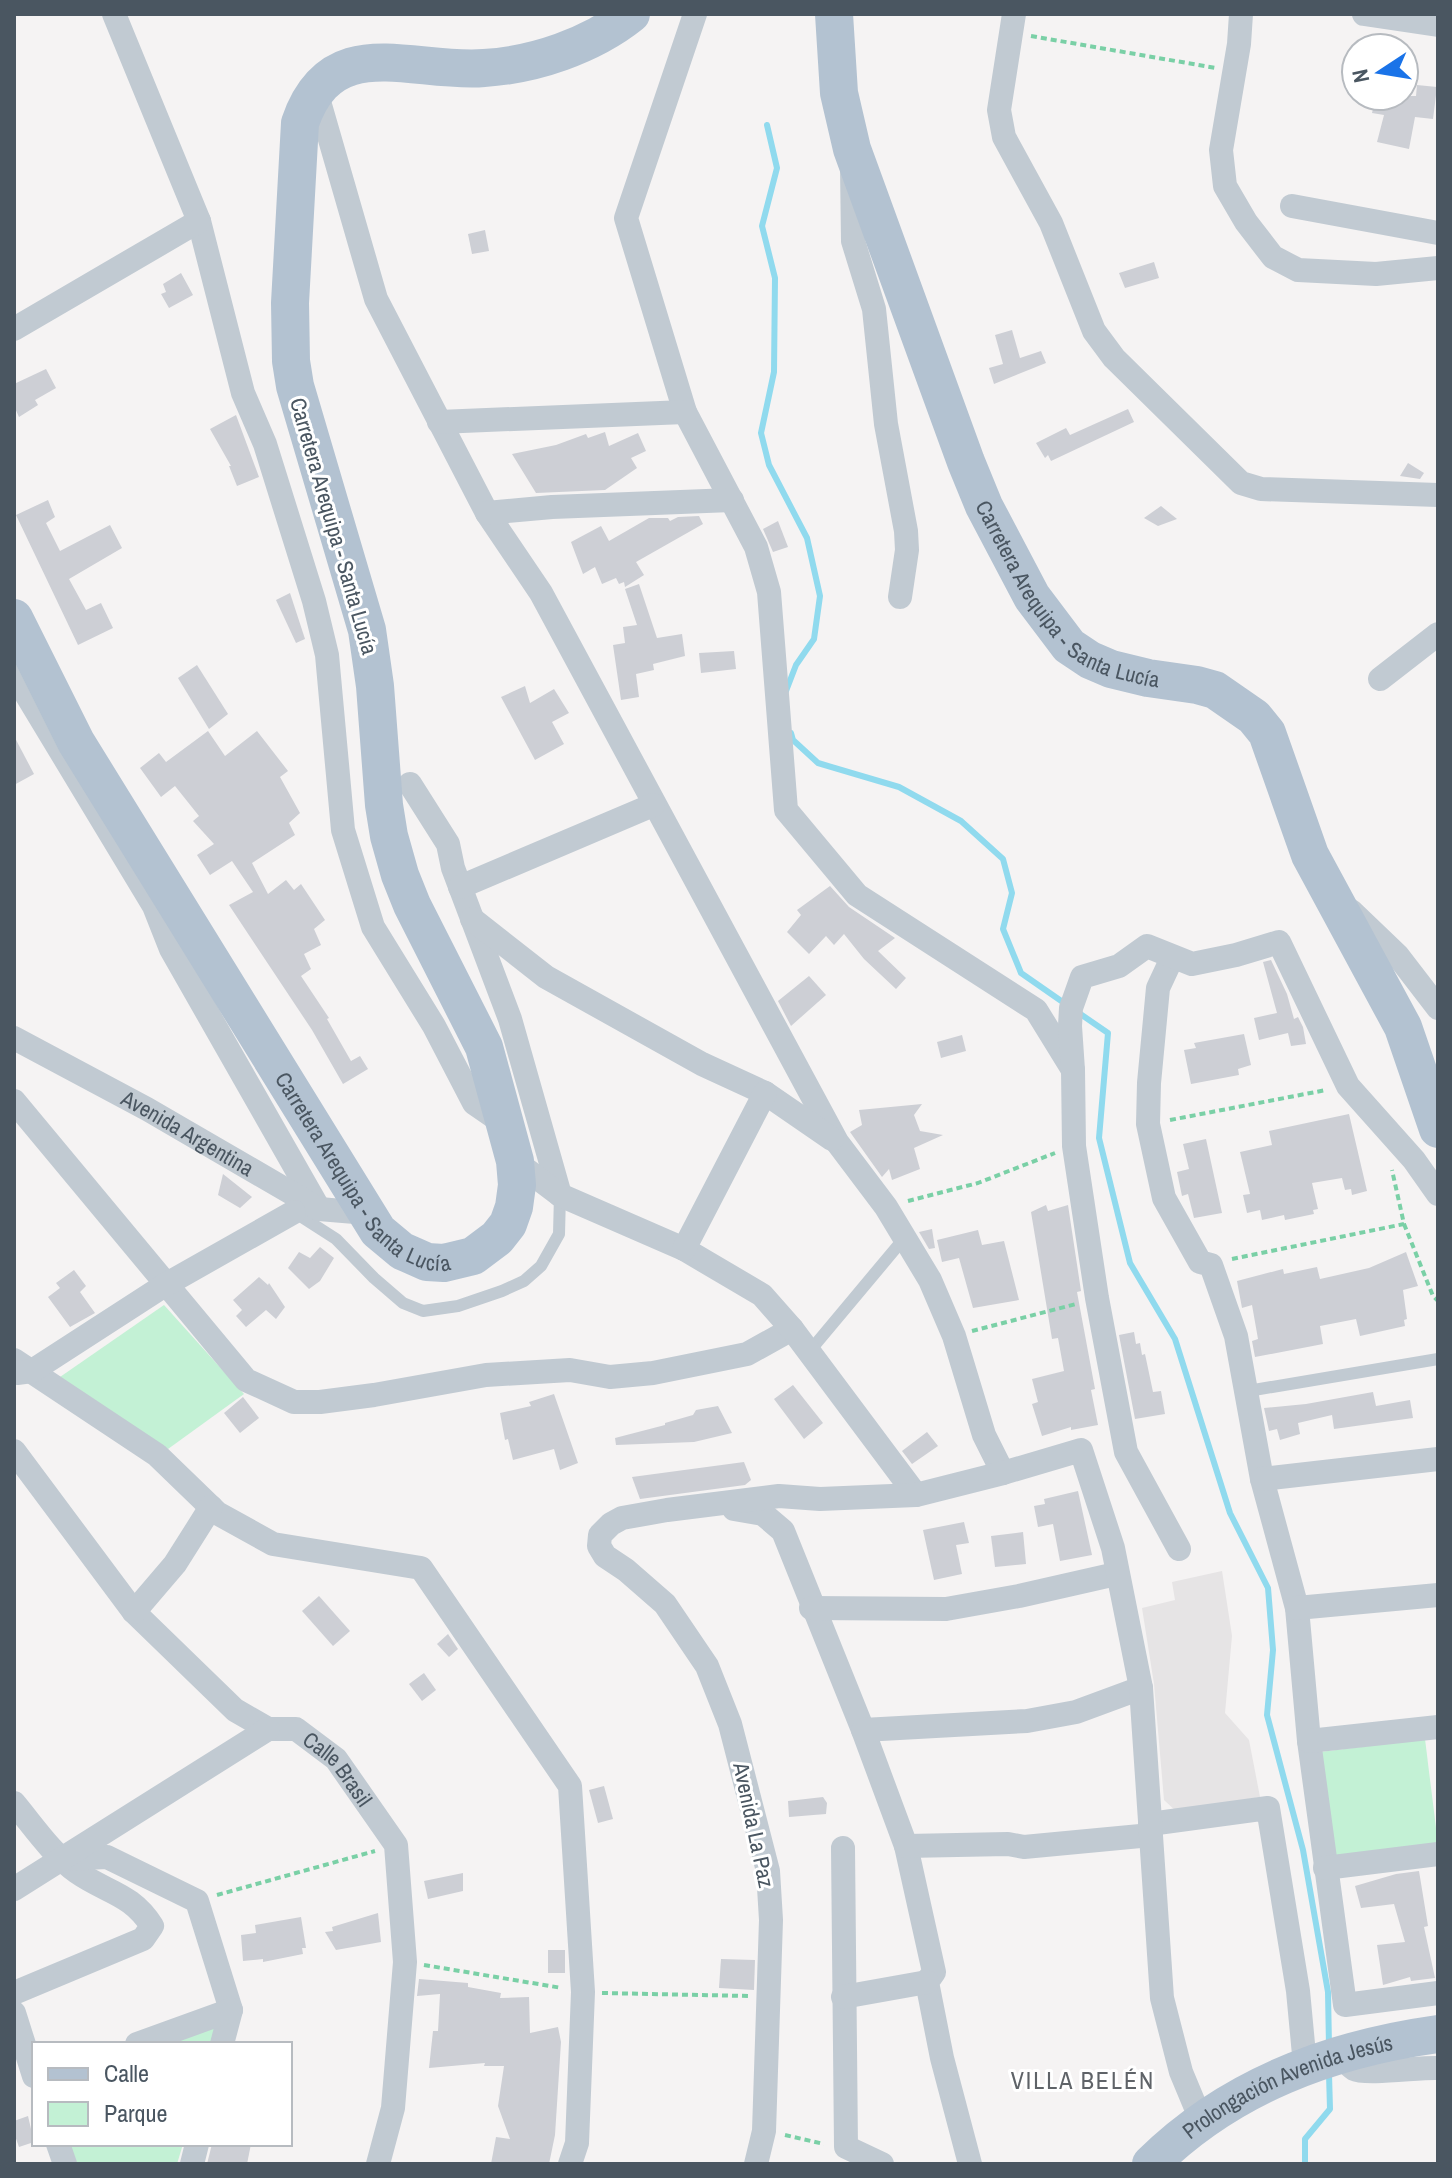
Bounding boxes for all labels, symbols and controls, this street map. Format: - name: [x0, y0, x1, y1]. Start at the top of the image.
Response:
- north arrow: [1340, 32, 1420, 112]
- text: N: [1344, 67, 1376, 86]
- street label: Carretera Arequipa - Santa Lucía: [283, 394, 385, 658]
- street label: Carretera Arequipa - Santa Lucía: [969, 495, 1161, 694]
- street label: Carretera Arequipa - Santa Lucía: [268, 1066, 453, 1278]
- street label: Avenida Argentina: [115, 1083, 260, 1183]
- street label: Calle Brasil: [297, 1724, 380, 1812]
- street label: Avenida La Paz: [726, 1759, 782, 1890]
- street label: Prolongación Avenida Jesús: [1176, 2027, 1395, 2146]
- legend: [32, 2042, 292, 2146]
- text: Calle: [104, 2057, 149, 2089]
- district label: VILLA BELÉN: [1011, 2064, 1155, 2096]
- text: Parque: [104, 2097, 167, 2129]

